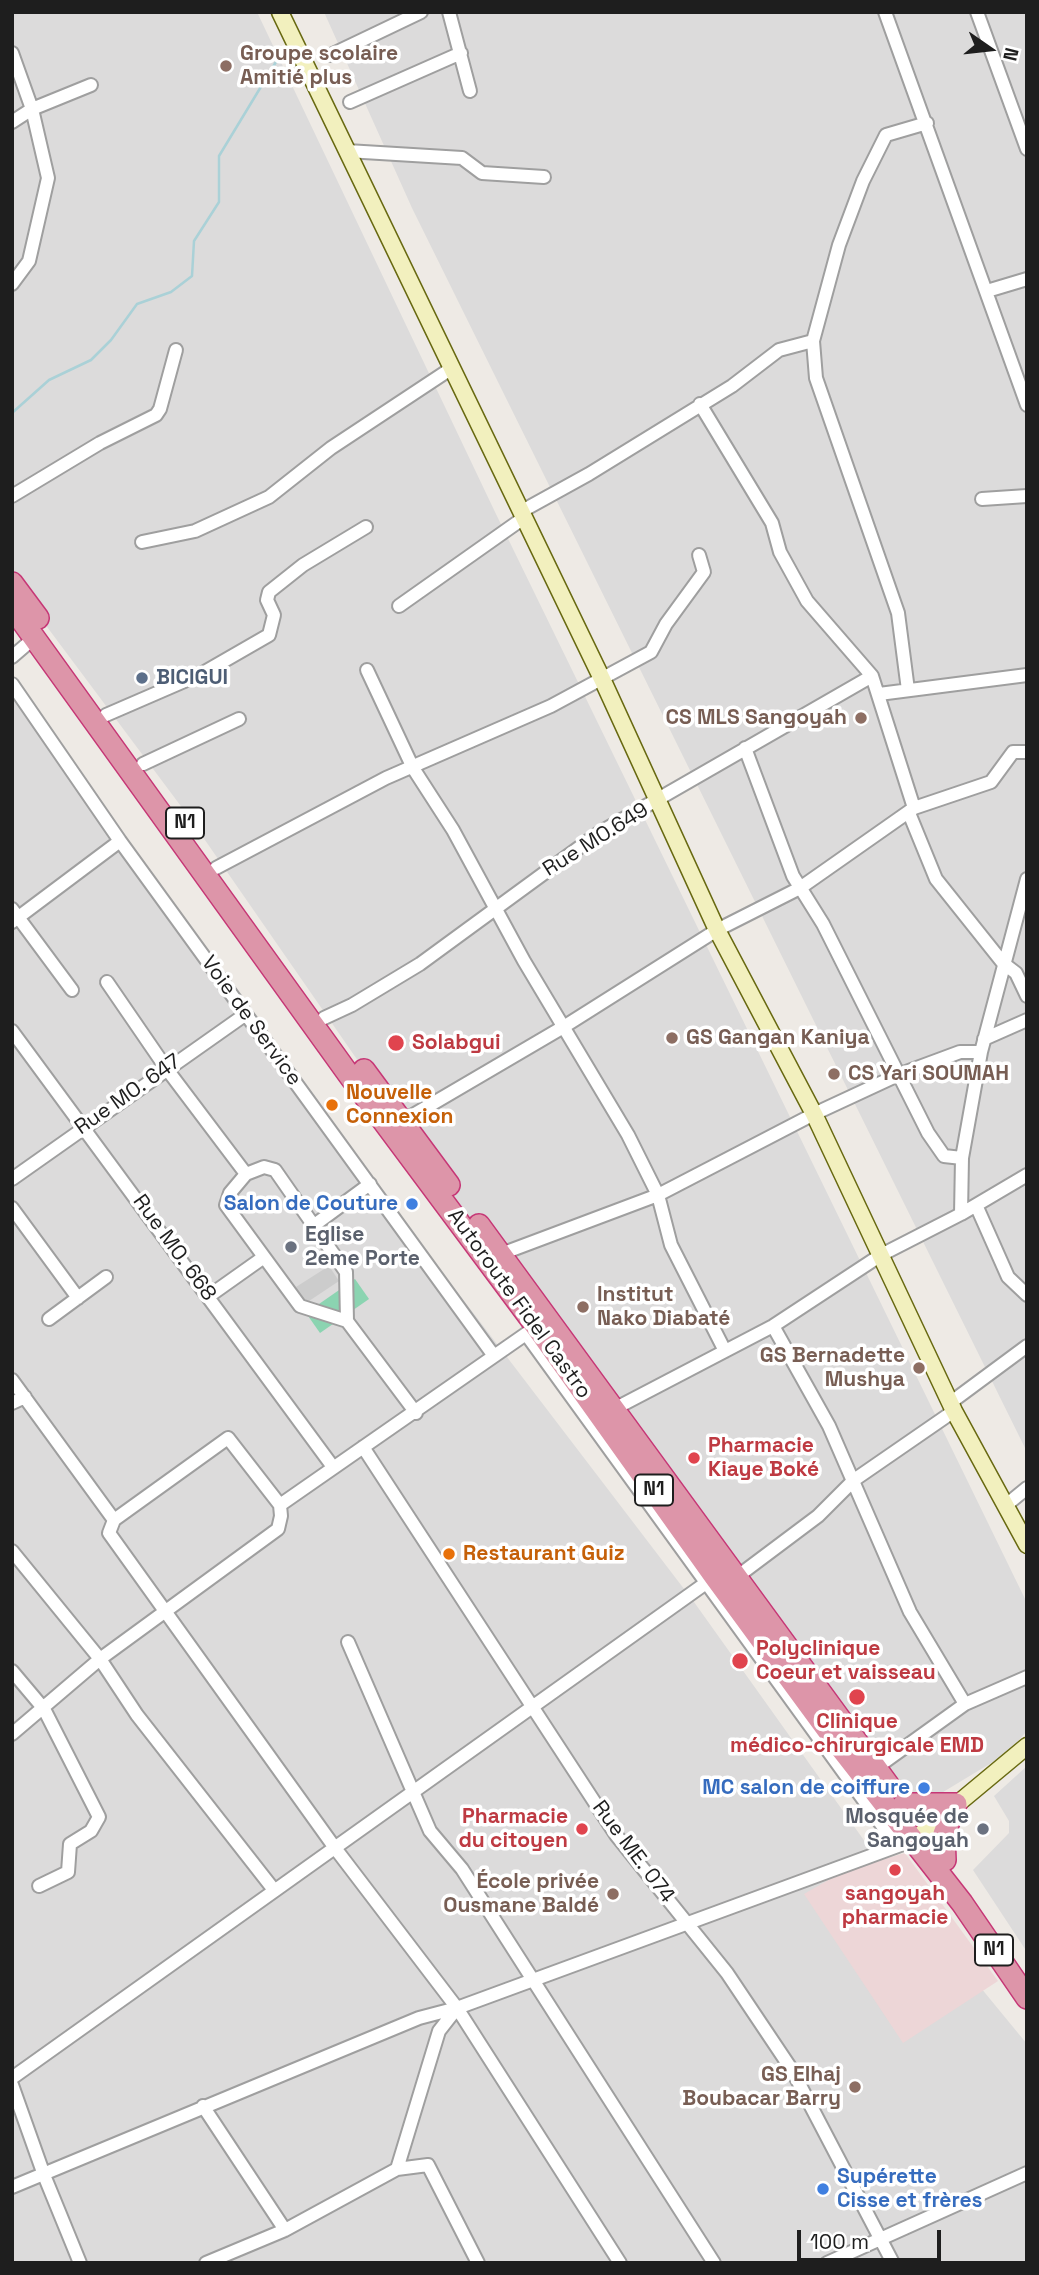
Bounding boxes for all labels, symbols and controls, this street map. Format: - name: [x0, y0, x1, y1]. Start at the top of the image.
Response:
- north arrow: [955, 14, 1025, 84]
- place label: Groupe scolaire Amitié plus: [240, 41, 398, 91]
- text: N: [997, 45, 1025, 63]
- marker: Groupe scolaire Amitié plus: [218, 58, 234, 74]
- place label: BICIGUI: [156, 665, 228, 691]
- marker: BICIGUI: [134, 670, 150, 686]
- place label: CS MLS Sangoyah: [665, 705, 847, 731]
- marker: CS MLS Sangoyah: [853, 710, 869, 726]
- street label: Rue MO.649: [539, 798, 653, 882]
- road number: N1: [166, 808, 204, 838]
- street label: Voie de Service: [195, 951, 307, 1091]
- place label: GS Gangan Kaniya: [686, 1025, 870, 1051]
- place label: Solabgui: [412, 1030, 501, 1056]
- marker: GS Gangan Kaniya: [664, 1030, 680, 1046]
- marker: Solabgui: [386, 1033, 406, 1053]
- street label: Rue MO. 647: [70, 1049, 186, 1141]
- place label: CS Yari SOUMAH: [848, 1061, 1009, 1087]
- marker: CS Yari SOUMAH: [826, 1066, 842, 1082]
- place label: Nouvelle Connexion: [346, 1080, 453, 1130]
- marker: Nouvelle Connexion: [324, 1097, 340, 1113]
- street label: Rue MO. 668: [127, 1190, 221, 1306]
- place label: Salon de Couture: [224, 1191, 398, 1217]
- marker: Salon de Couture: [404, 1196, 420, 1212]
- street label: Autoroute Fidel Castro: [442, 1204, 596, 1404]
- place label: Eglise 2eme Porte: [305, 1222, 420, 1272]
- marker: Eglise 2eme Porte: [283, 1239, 299, 1255]
- place label: Institut Nako Diabaté: [597, 1282, 730, 1332]
- marker: Institut Nako Diabaté: [575, 1299, 591, 1315]
- place label: GS Bernadette Mushya: [760, 1343, 905, 1393]
- marker: GS Bernadette Mushya: [911, 1360, 927, 1376]
- place label: Pharmacie Kiaye Boké: [708, 1433, 819, 1483]
- marker: Pharmacie Kiaye Boké: [686, 1450, 702, 1466]
- road number: N1: [635, 1474, 673, 1506]
- place label: Restaurant Guiz: [463, 1541, 625, 1567]
- marker: Restaurant Guiz: [441, 1546, 457, 1562]
- place label: Polyclinique Coeur et vaisseau: [756, 1636, 936, 1686]
- marker: Polyclinique Coeur et vaisseau: [730, 1651, 750, 1671]
- marker: Clinique médico-chirurgicale EMD: [847, 1687, 867, 1707]
- place label: Clinique médico-chirurgicale EMD: [730, 1709, 984, 1759]
- place label: MC salon de coiffure: [702, 1775, 910, 1801]
- marker: MC salon de coiffure: [916, 1780, 932, 1796]
- street label: Rue ME. 074: [586, 1796, 680, 1908]
- place label: Pharmacie du citoyen: [458, 1804, 568, 1854]
- place label: Mosquée de Sangoyah: [845, 1804, 969, 1854]
- marker: Pharmacie du citoyen: [574, 1821, 590, 1837]
- marker: Mosquée de Sangoyah: [975, 1821, 991, 1837]
- marker: sangoyah pharmacie: [887, 1862, 903, 1878]
- place label: École privée Ousmane Baldé: [443, 1869, 599, 1919]
- place label: sangoyah pharmacie: [842, 1881, 948, 1931]
- marker: École privée Ousmane Baldé: [605, 1886, 621, 1902]
- road number: N1: [975, 1934, 1013, 1966]
- place label: GS Elhaj Boubacar Barry: [682, 2062, 841, 2112]
- marker: GS Elhaj Boubacar Barry: [847, 2079, 863, 2095]
- place label: Supérette Cisse et frères: [837, 2164, 983, 2214]
- marker: Supérette Cisse et frères: [815, 2181, 831, 2197]
- scale bar: [801, 2216, 944, 2260]
- text: 100 m: [810, 2228, 869, 2255]

